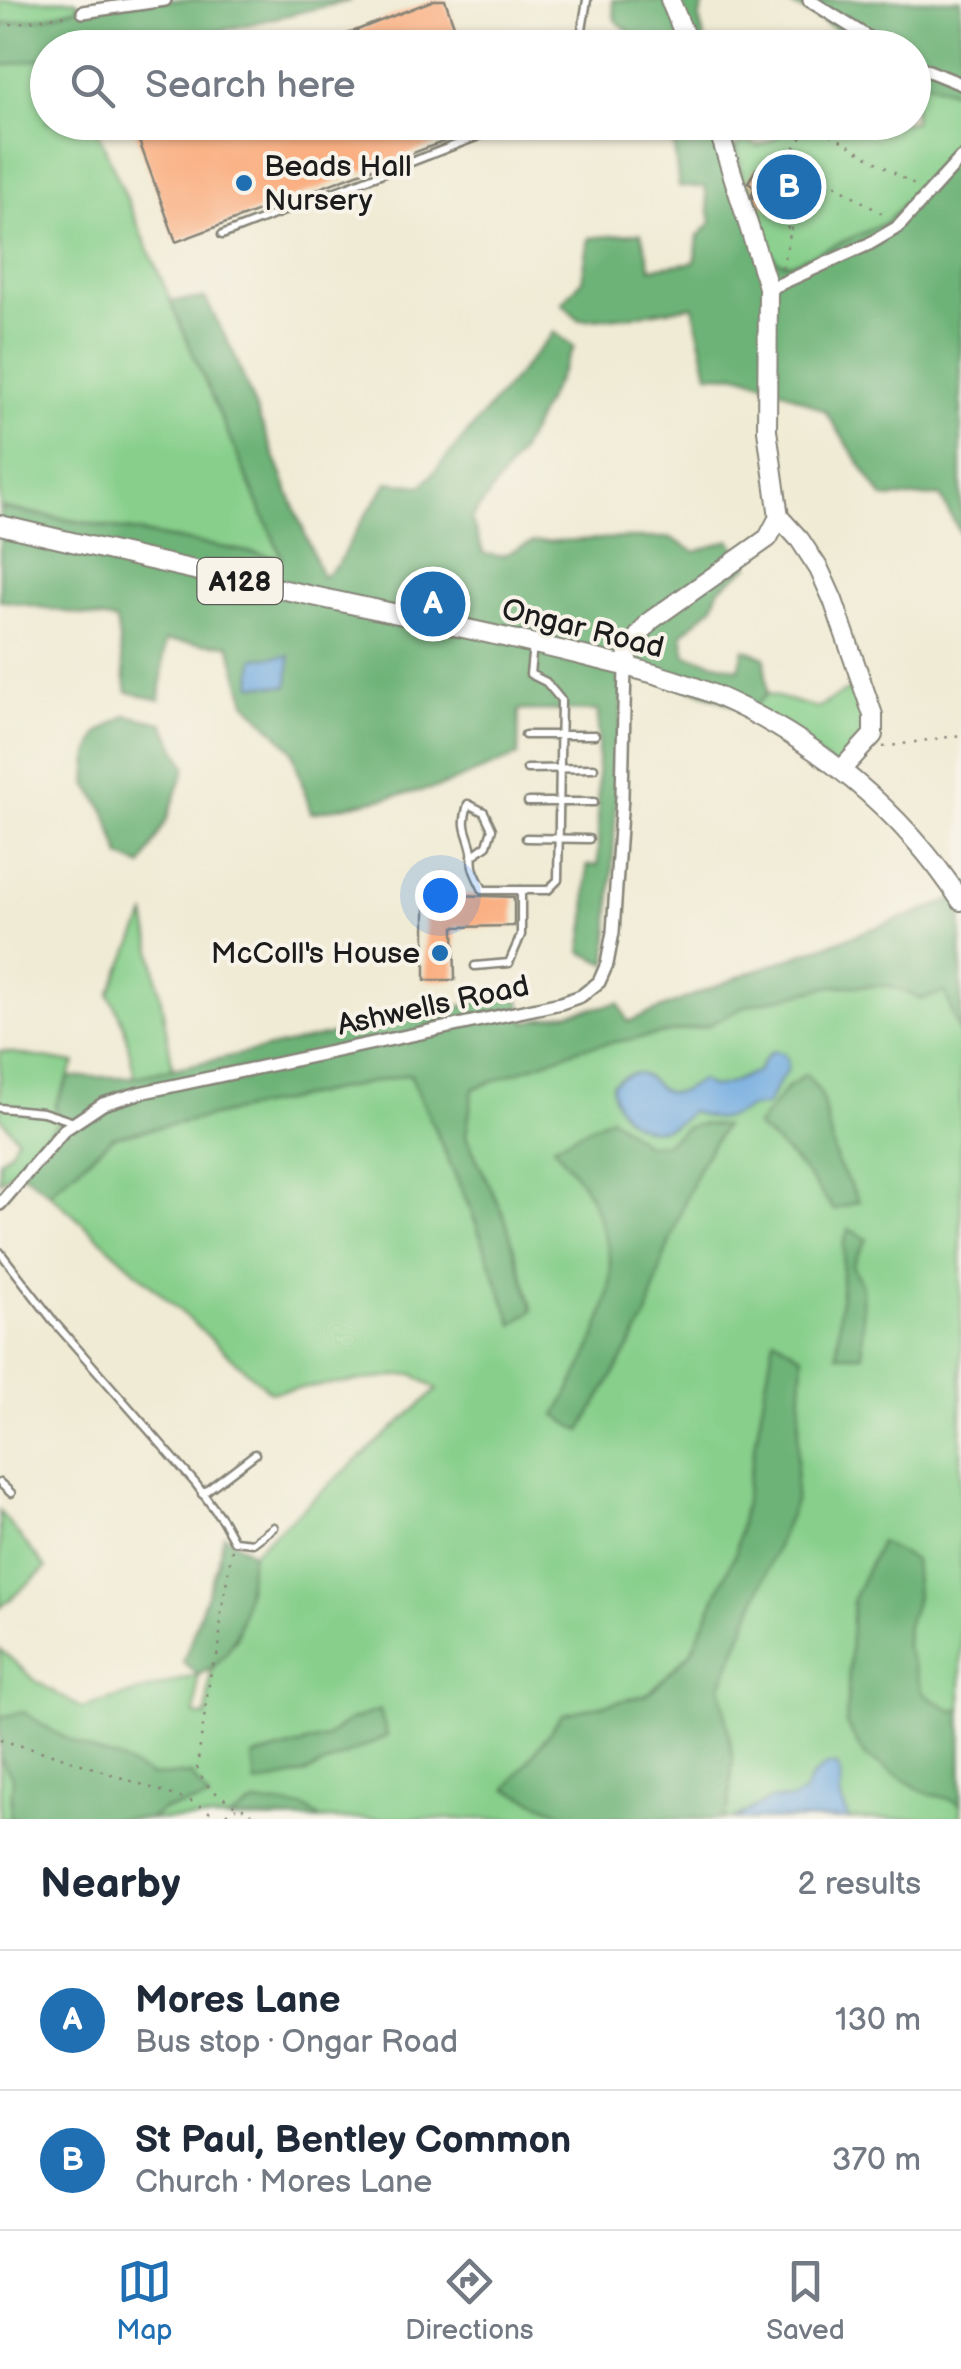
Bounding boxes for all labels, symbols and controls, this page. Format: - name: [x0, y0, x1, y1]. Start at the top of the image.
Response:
- search box: [30, 30, 931, 140]
- icon: search: [65, 58, 120, 113]
- text: Search here: [145, 63, 356, 108]
- place label: Beads Hall Nursery: [264, 149, 412, 219]
- pin: B: [756, 150, 822, 224]
- marker: Beads Hall Nursery: [233, 172, 255, 194]
- road number: A128: [198, 558, 282, 604]
- pin: A: [400, 566, 466, 642]
- street label: Ongar Road: [498, 591, 667, 666]
- your location: [415, 870, 466, 921]
- place label: McColl's House: [211, 936, 420, 972]
- marker: McColl's House: [429, 942, 451, 964]
- street label: Ashwells Road: [334, 968, 532, 1044]
- text: Nearby: [40, 1859, 180, 1910]
- text: 2 results: [797, 1865, 921, 1904]
- text: Mores Lane: [135, 1978, 341, 2023]
- text: A: [63, 2001, 82, 2040]
- text: 130 m: [835, 2001, 921, 2040]
- text: Bus stop · Ongar Road: [135, 2023, 458, 2062]
- text: St Paul, Bentley Common: [135, 2118, 571, 2163]
- text: B: [61, 2141, 84, 2180]
- text: 370 m: [832, 2141, 921, 2180]
- text: Church · Mores Lane: [135, 2163, 432, 2202]
- tab: Map: [116, 2254, 173, 2347]
- tab: Directions: [405, 2254, 534, 2347]
- tab: Saved: [766, 2254, 845, 2347]

